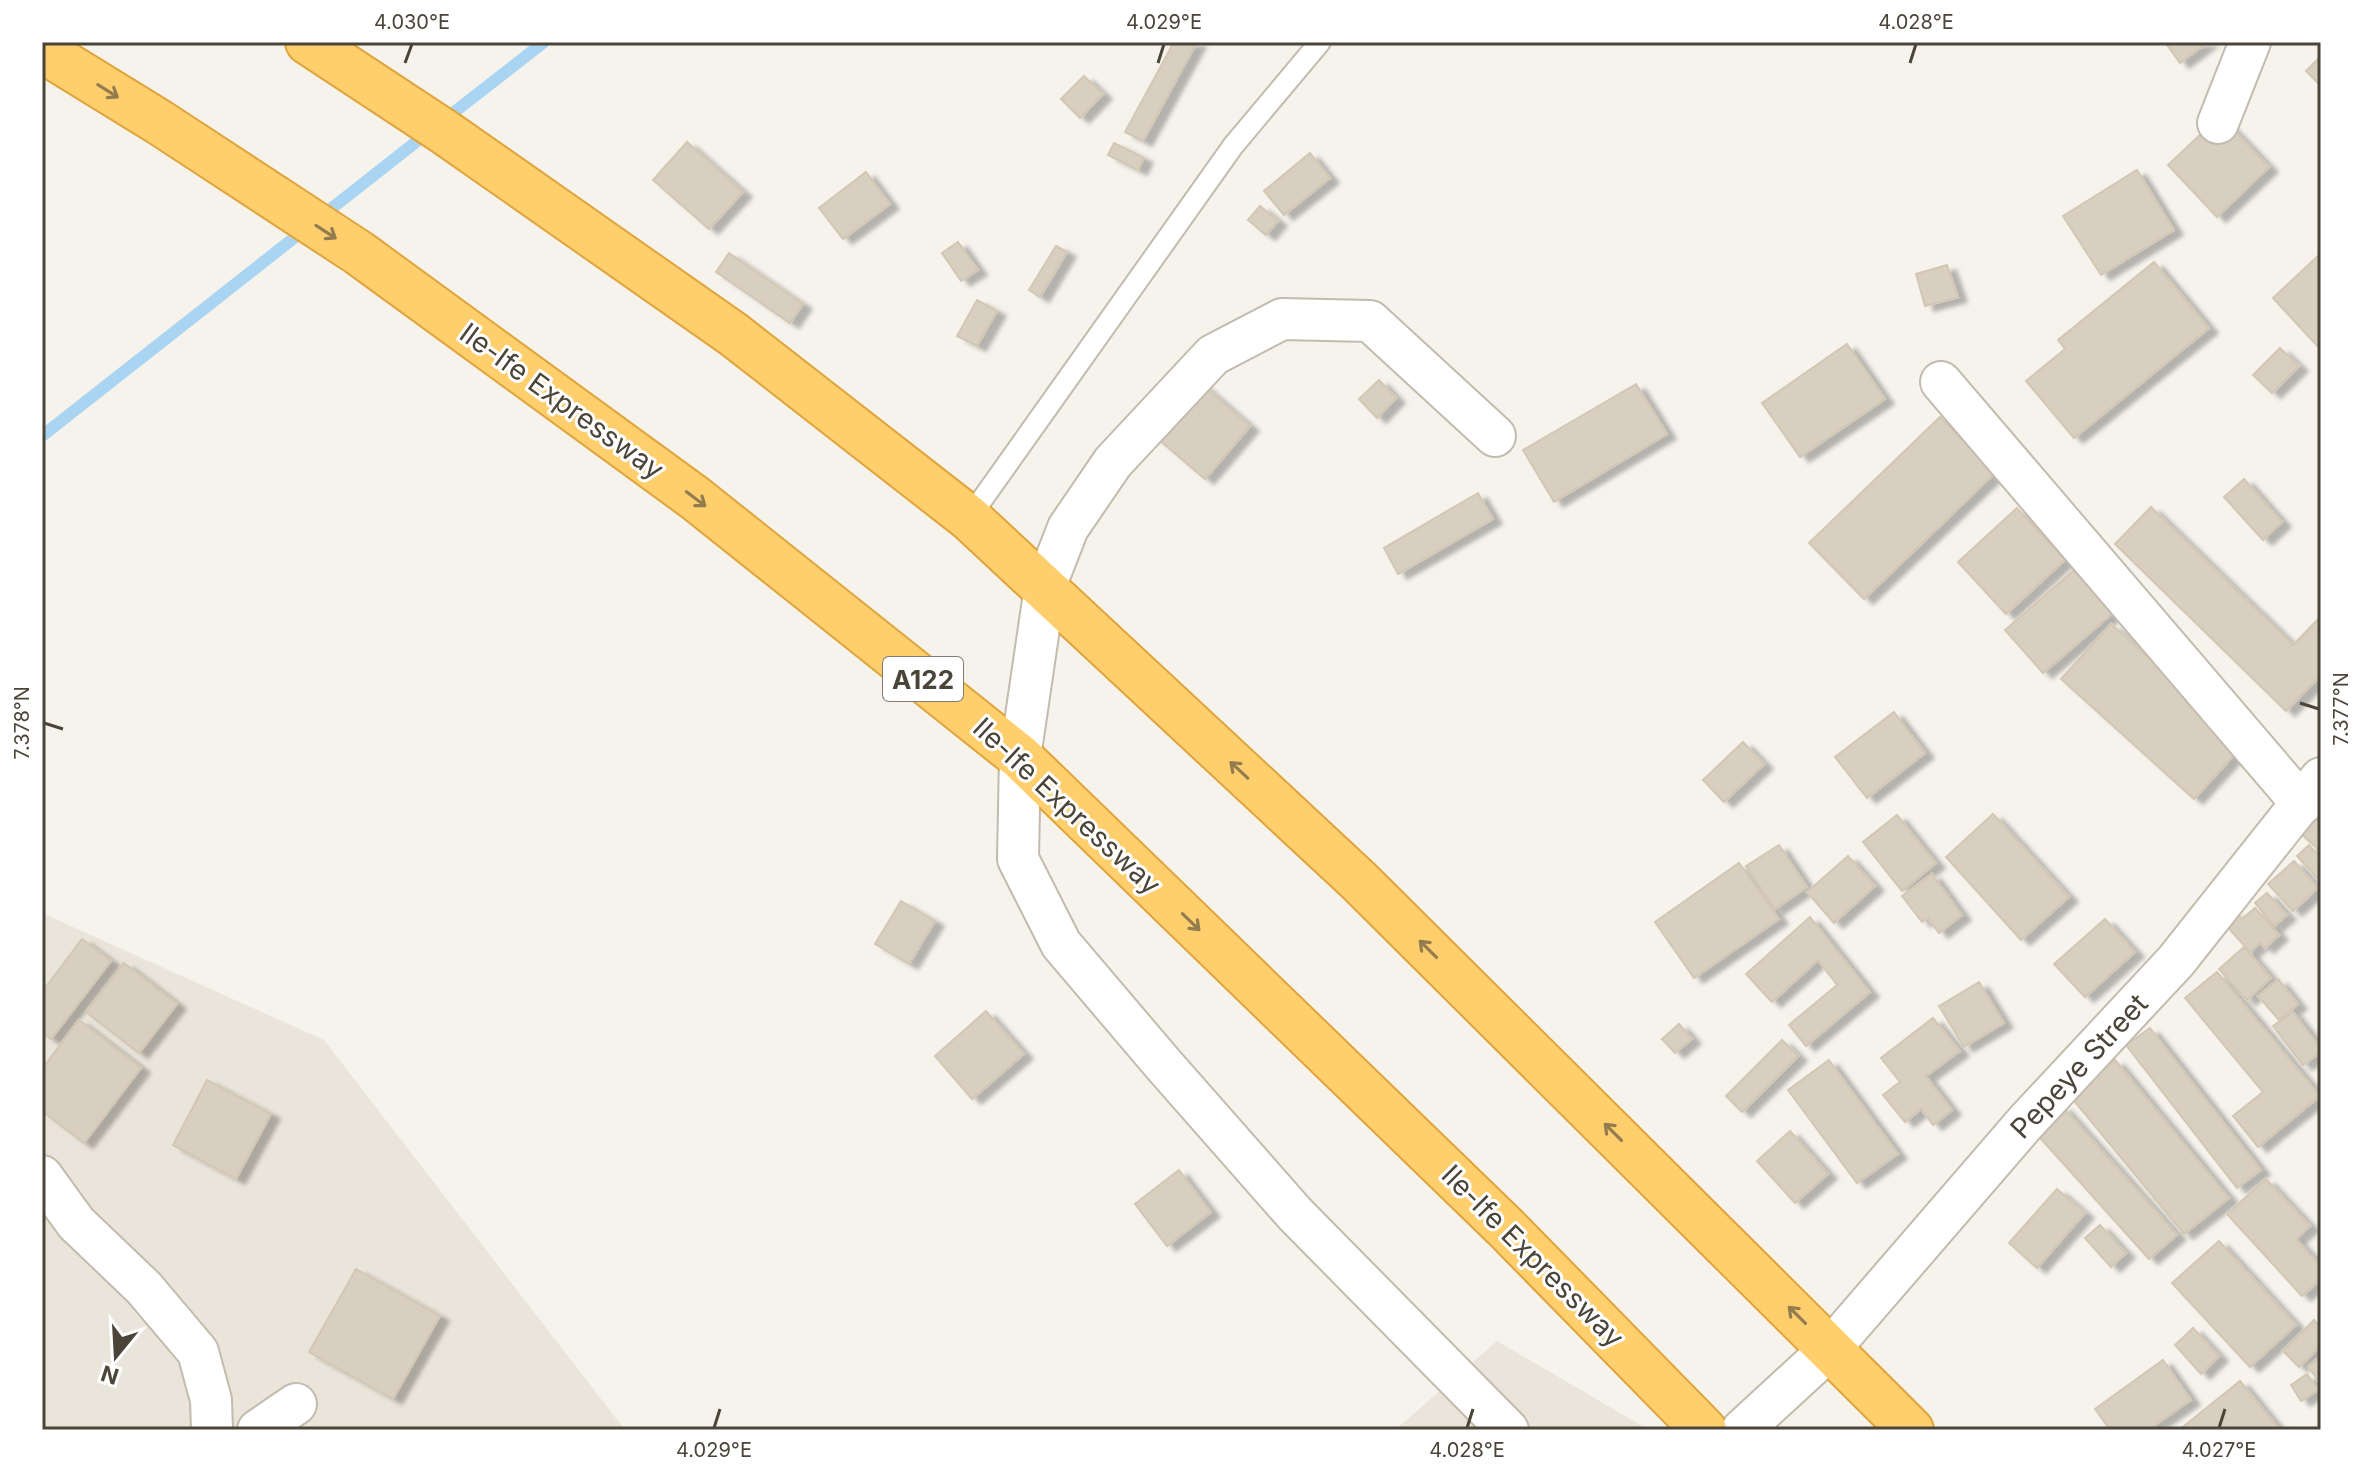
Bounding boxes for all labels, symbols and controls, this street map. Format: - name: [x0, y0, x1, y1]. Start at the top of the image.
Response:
- text: 4.030°E: [374, 10, 450, 34]
- text: 4.029°E: [1126, 10, 1202, 34]
- text: 4.028°E: [1878, 10, 1954, 34]
- one-way arrow: [96, 83, 119, 99]
- one-way arrow: [315, 224, 337, 241]
- street label: Ile-Ife Expressway: [453, 316, 671, 486]
- one-way arrow: [685, 490, 706, 507]
- road number: A122: [883, 657, 963, 701]
- text: 7.377°N: [2329, 672, 2353, 746]
- text: 7.378°N: [10, 686, 34, 760]
- street label: Ile-Ife Expressway: [966, 710, 1168, 902]
- one-way arrow: [1229, 761, 1249, 780]
- one-way arrow: [1181, 912, 1201, 931]
- one-way arrow: [1419, 940, 1438, 959]
- street label: Pepeye Street: [2003, 987, 2155, 1145]
- one-way arrow: [1604, 1123, 1623, 1142]
- street label: Ile-Ife Expressway: [1435, 1158, 1631, 1354]
- one-way arrow: [1788, 1306, 1807, 1325]
- north arrow: [76, 1316, 156, 1396]
- text: N: [98, 1360, 122, 1390]
- text: 4.029°E: [676, 1438, 752, 1462]
- text: 4.028°E: [1429, 1438, 1505, 1462]
- text: 4.027°E: [2182, 1438, 2256, 1462]

